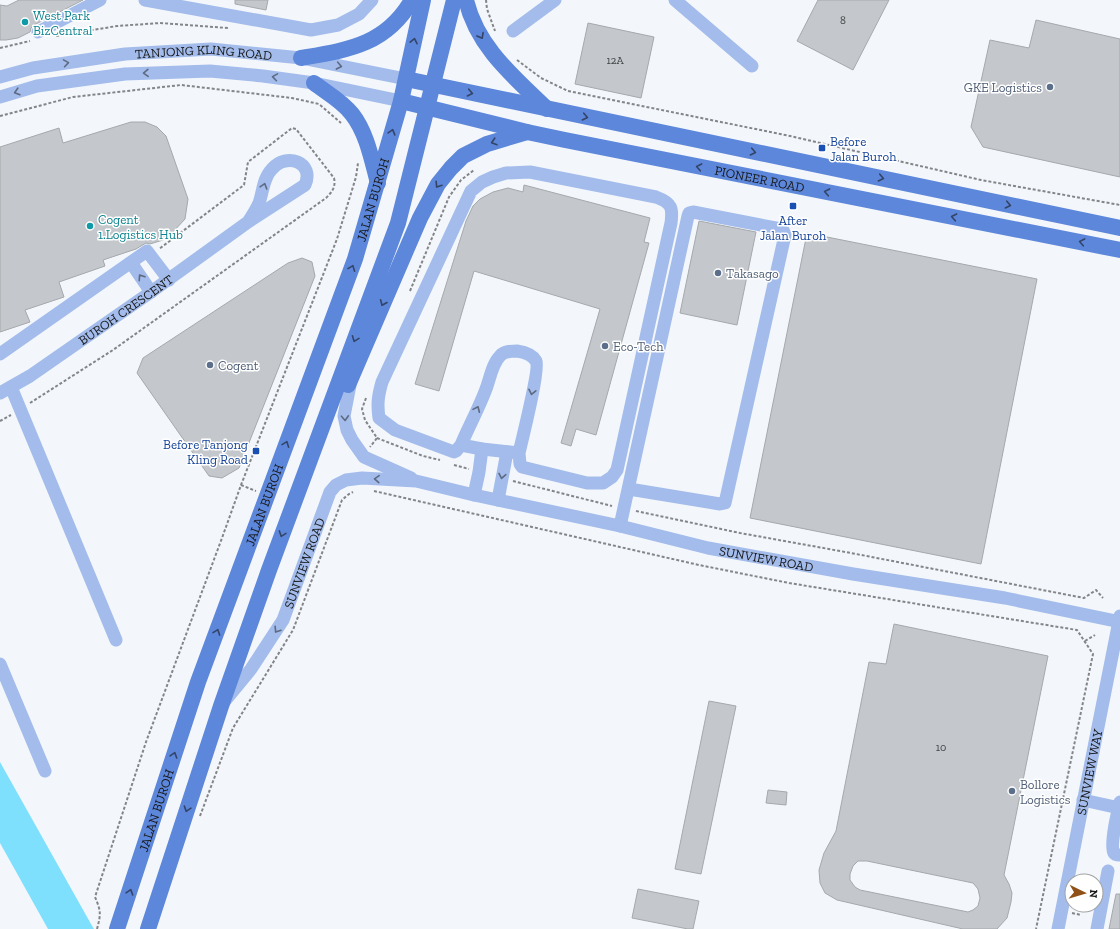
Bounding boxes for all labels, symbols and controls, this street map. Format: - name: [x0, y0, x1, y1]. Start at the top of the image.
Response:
- place label: West Park BizCentral: [33, 8, 93, 38]
- house number: 8: [840, 14, 846, 27]
- marker: West Park BizCentral: [20, 17, 30, 27]
- one-way arrow: [476, 32, 484, 39]
- one-way arrow: [410, 38, 418, 44]
- street label: TANJONG KLING ROAD: [135, 42, 273, 63]
- house number: 12A: [606, 54, 624, 67]
- one-way arrow: [62, 59, 69, 68]
- one-way arrow: [336, 61, 343, 69]
- one-way arrow: [143, 69, 149, 77]
- one-way arrow: [272, 73, 278, 82]
- place label: GKE Logistics: [964, 80, 1042, 95]
- marker: GKE Logistics: [1045, 82, 1055, 92]
- one-way arrow: [14, 87, 21, 96]
- one-way arrow: [467, 88, 474, 96]
- one-way arrow: [582, 112, 588, 120]
- one-way arrow: [387, 129, 396, 136]
- place label: Before Jalan Buroh: [830, 134, 897, 164]
- one-way arrow: [491, 137, 498, 146]
- marker: Before Jalan Buroh: [817, 143, 827, 153]
- one-way arrow: [750, 147, 757, 155]
- street label: JALAN BUROH: [354, 156, 392, 243]
- one-way arrow: [696, 163, 702, 171]
- street label: PIONEER ROAD: [713, 163, 806, 195]
- one-way arrow: [878, 174, 884, 182]
- one-way arrow: [435, 181, 443, 188]
- one-way arrow: [259, 183, 268, 190]
- one-way arrow: [824, 188, 830, 197]
- one-way arrow: [1005, 200, 1011, 208]
- marker: After Jalan Buroh: [788, 201, 798, 211]
- place label: Cogent 1.Logistics Hub: [98, 212, 183, 242]
- place label: After Jalan Buroh: [760, 213, 827, 243]
- one-way arrow: [951, 214, 957, 222]
- marker: Cogent 1.Logistics Hub: [85, 221, 95, 231]
- one-way arrow: [1079, 239, 1085, 247]
- one-way arrow: [348, 265, 356, 272]
- place label: Takasago: [726, 266, 779, 281]
- marker: Takasago: [713, 268, 723, 278]
- street label: BUROH CRESCENT: [76, 272, 176, 348]
- one-way arrow: [139, 275, 146, 282]
- one-way arrow: [380, 298, 388, 306]
- one-way arrow: [351, 335, 359, 342]
- place label: Eco-Tech: [613, 339, 664, 354]
- marker: Eco-Tech: [600, 341, 610, 351]
- place label: Cogent: [218, 358, 259, 373]
- marker: Cogent: [205, 360, 215, 370]
- one-way arrow: [529, 388, 537, 395]
- one-way arrow: [472, 406, 480, 414]
- one-way arrow: [341, 415, 350, 421]
- place label: Before Tanjong Kling Road: [163, 437, 248, 467]
- one-way arrow: [282, 441, 290, 448]
- marker: Before Tanjong Kling Road: [251, 446, 261, 456]
- street label: JALAN BUROH: [242, 462, 286, 548]
- one-way arrow: [499, 473, 507, 479]
- one-way arrow: [374, 474, 380, 483]
- street label: SUNVIEW ROAD: [281, 516, 328, 610]
- one-way arrow: [279, 531, 287, 538]
- street label: SUNVIEW ROAD: [718, 543, 815, 575]
- one-way arrow: [274, 626, 281, 633]
- one-way arrow: [212, 629, 220, 636]
- street label: SUNVIEW WAY: [1074, 728, 1105, 816]
- house number: 10: [936, 741, 946, 754]
- one-way arrow: [170, 752, 178, 759]
- street label: JALAN BUROH: [136, 767, 177, 854]
- place label: Bollore Logistics: [1020, 777, 1071, 807]
- marker: Bollore Logistics: [1007, 786, 1017, 796]
- one-way arrow: [183, 805, 192, 812]
- north arrow: [1064, 873, 1104, 913]
- one-way arrow: [125, 889, 133, 896]
- text: N: [1087, 889, 1100, 899]

